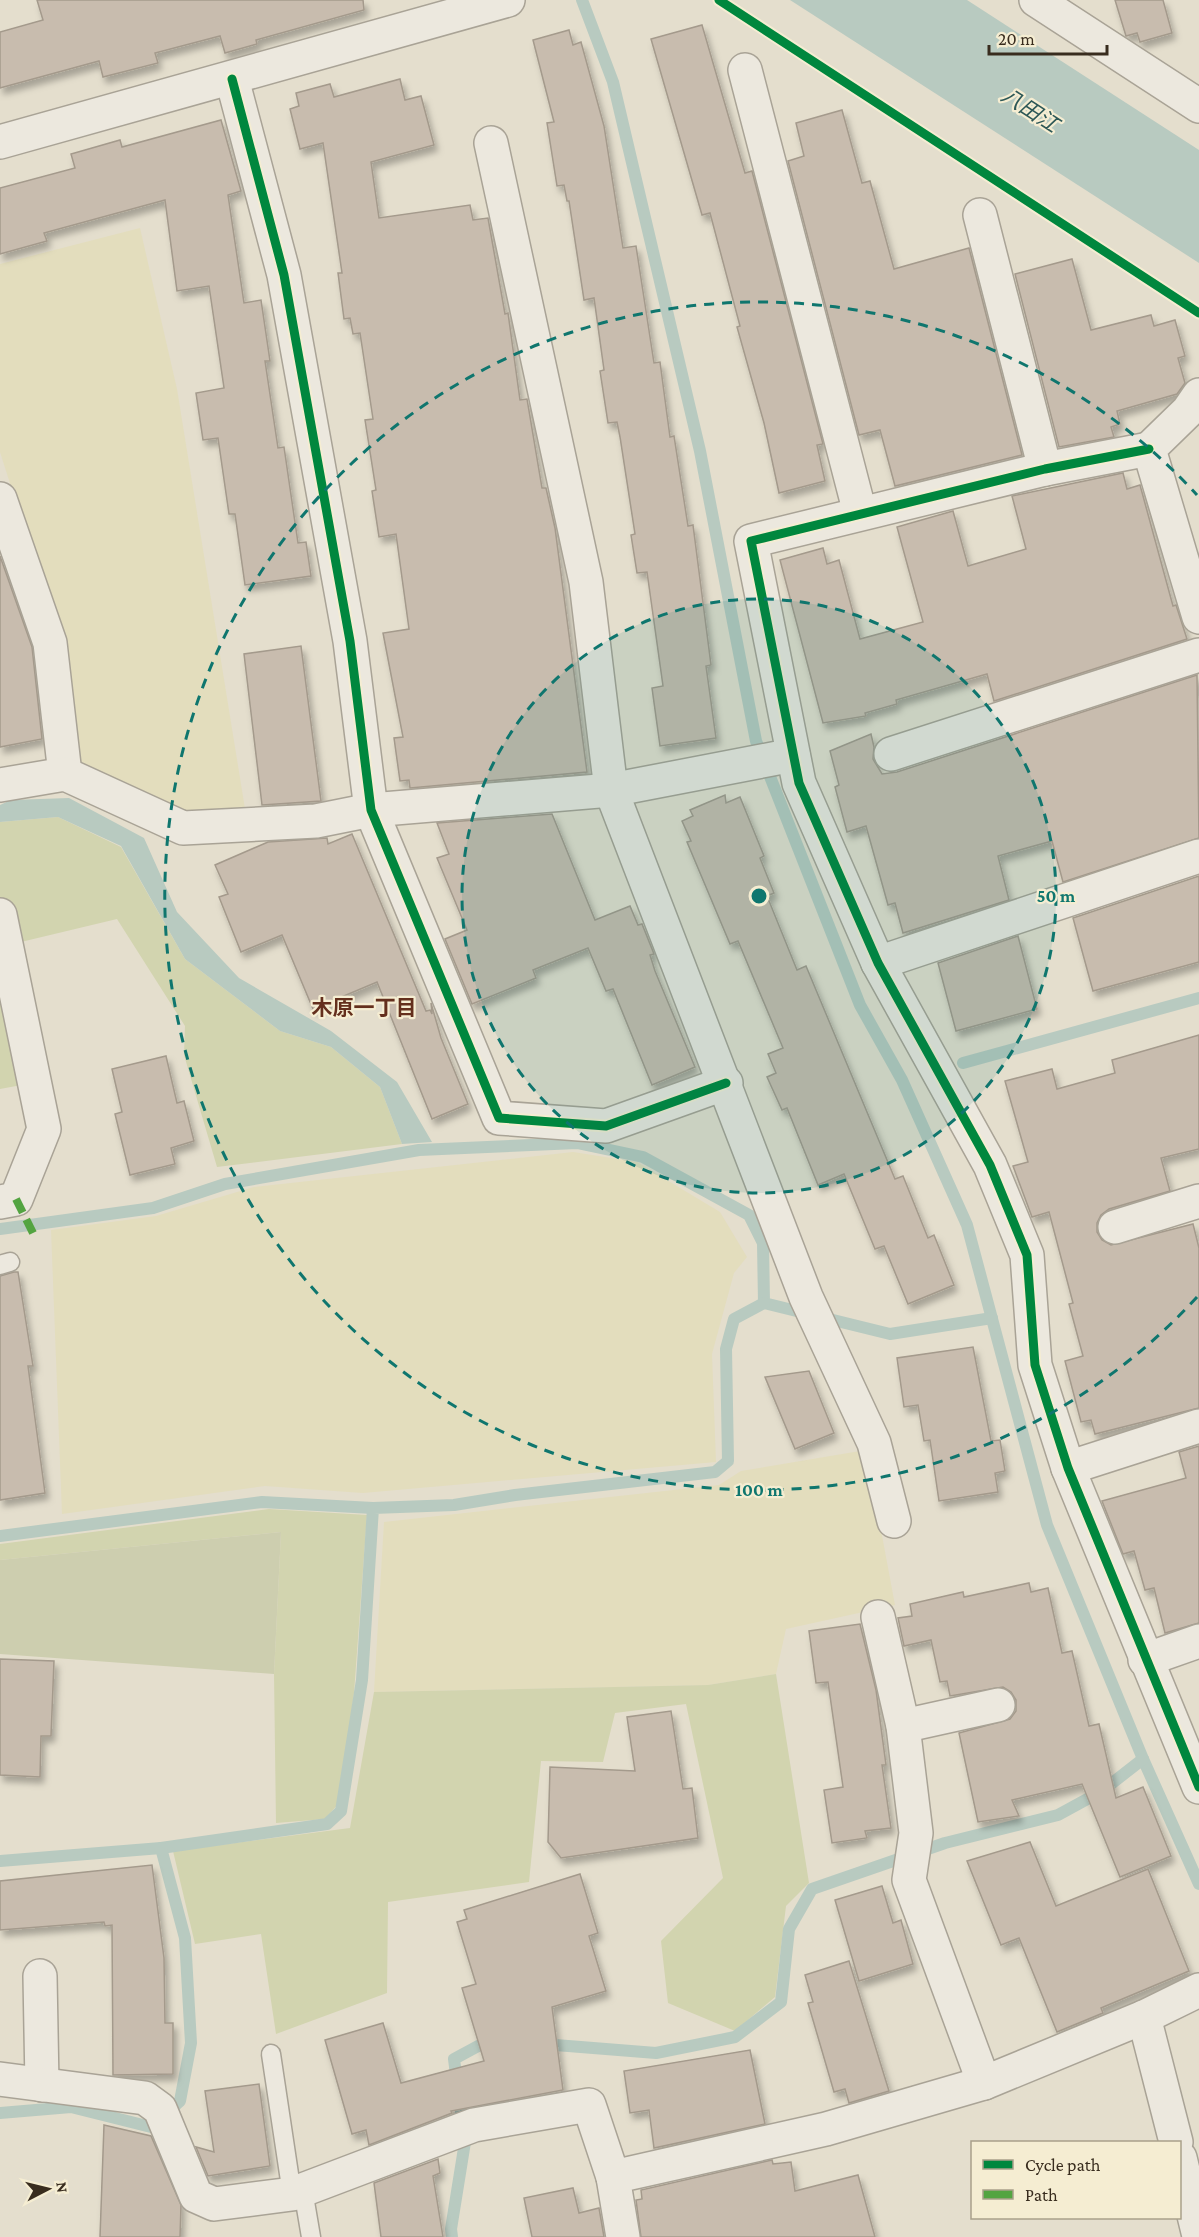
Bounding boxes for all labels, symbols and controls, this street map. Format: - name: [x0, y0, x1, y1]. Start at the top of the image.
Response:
- scale bar: [989, 18, 1108, 56]
- text: 20 m: [998, 29, 1035, 49]
- water label: 八田江: [997, 83, 1065, 138]
- centre of rings: [749, 886, 769, 906]
- text: 50 m: [1037, 886, 1076, 906]
- district label: 木原一丁目: [312, 996, 417, 1020]
- text: 100 m: [735, 1480, 783, 1500]
- legend: [971, 2141, 1181, 2219]
- text: Cycle path: [1025, 2155, 1101, 2175]
- north arrow: [18, 2159, 78, 2219]
- text: N: [53, 2181, 72, 2194]
- text: Path: [1025, 2185, 1058, 2205]

